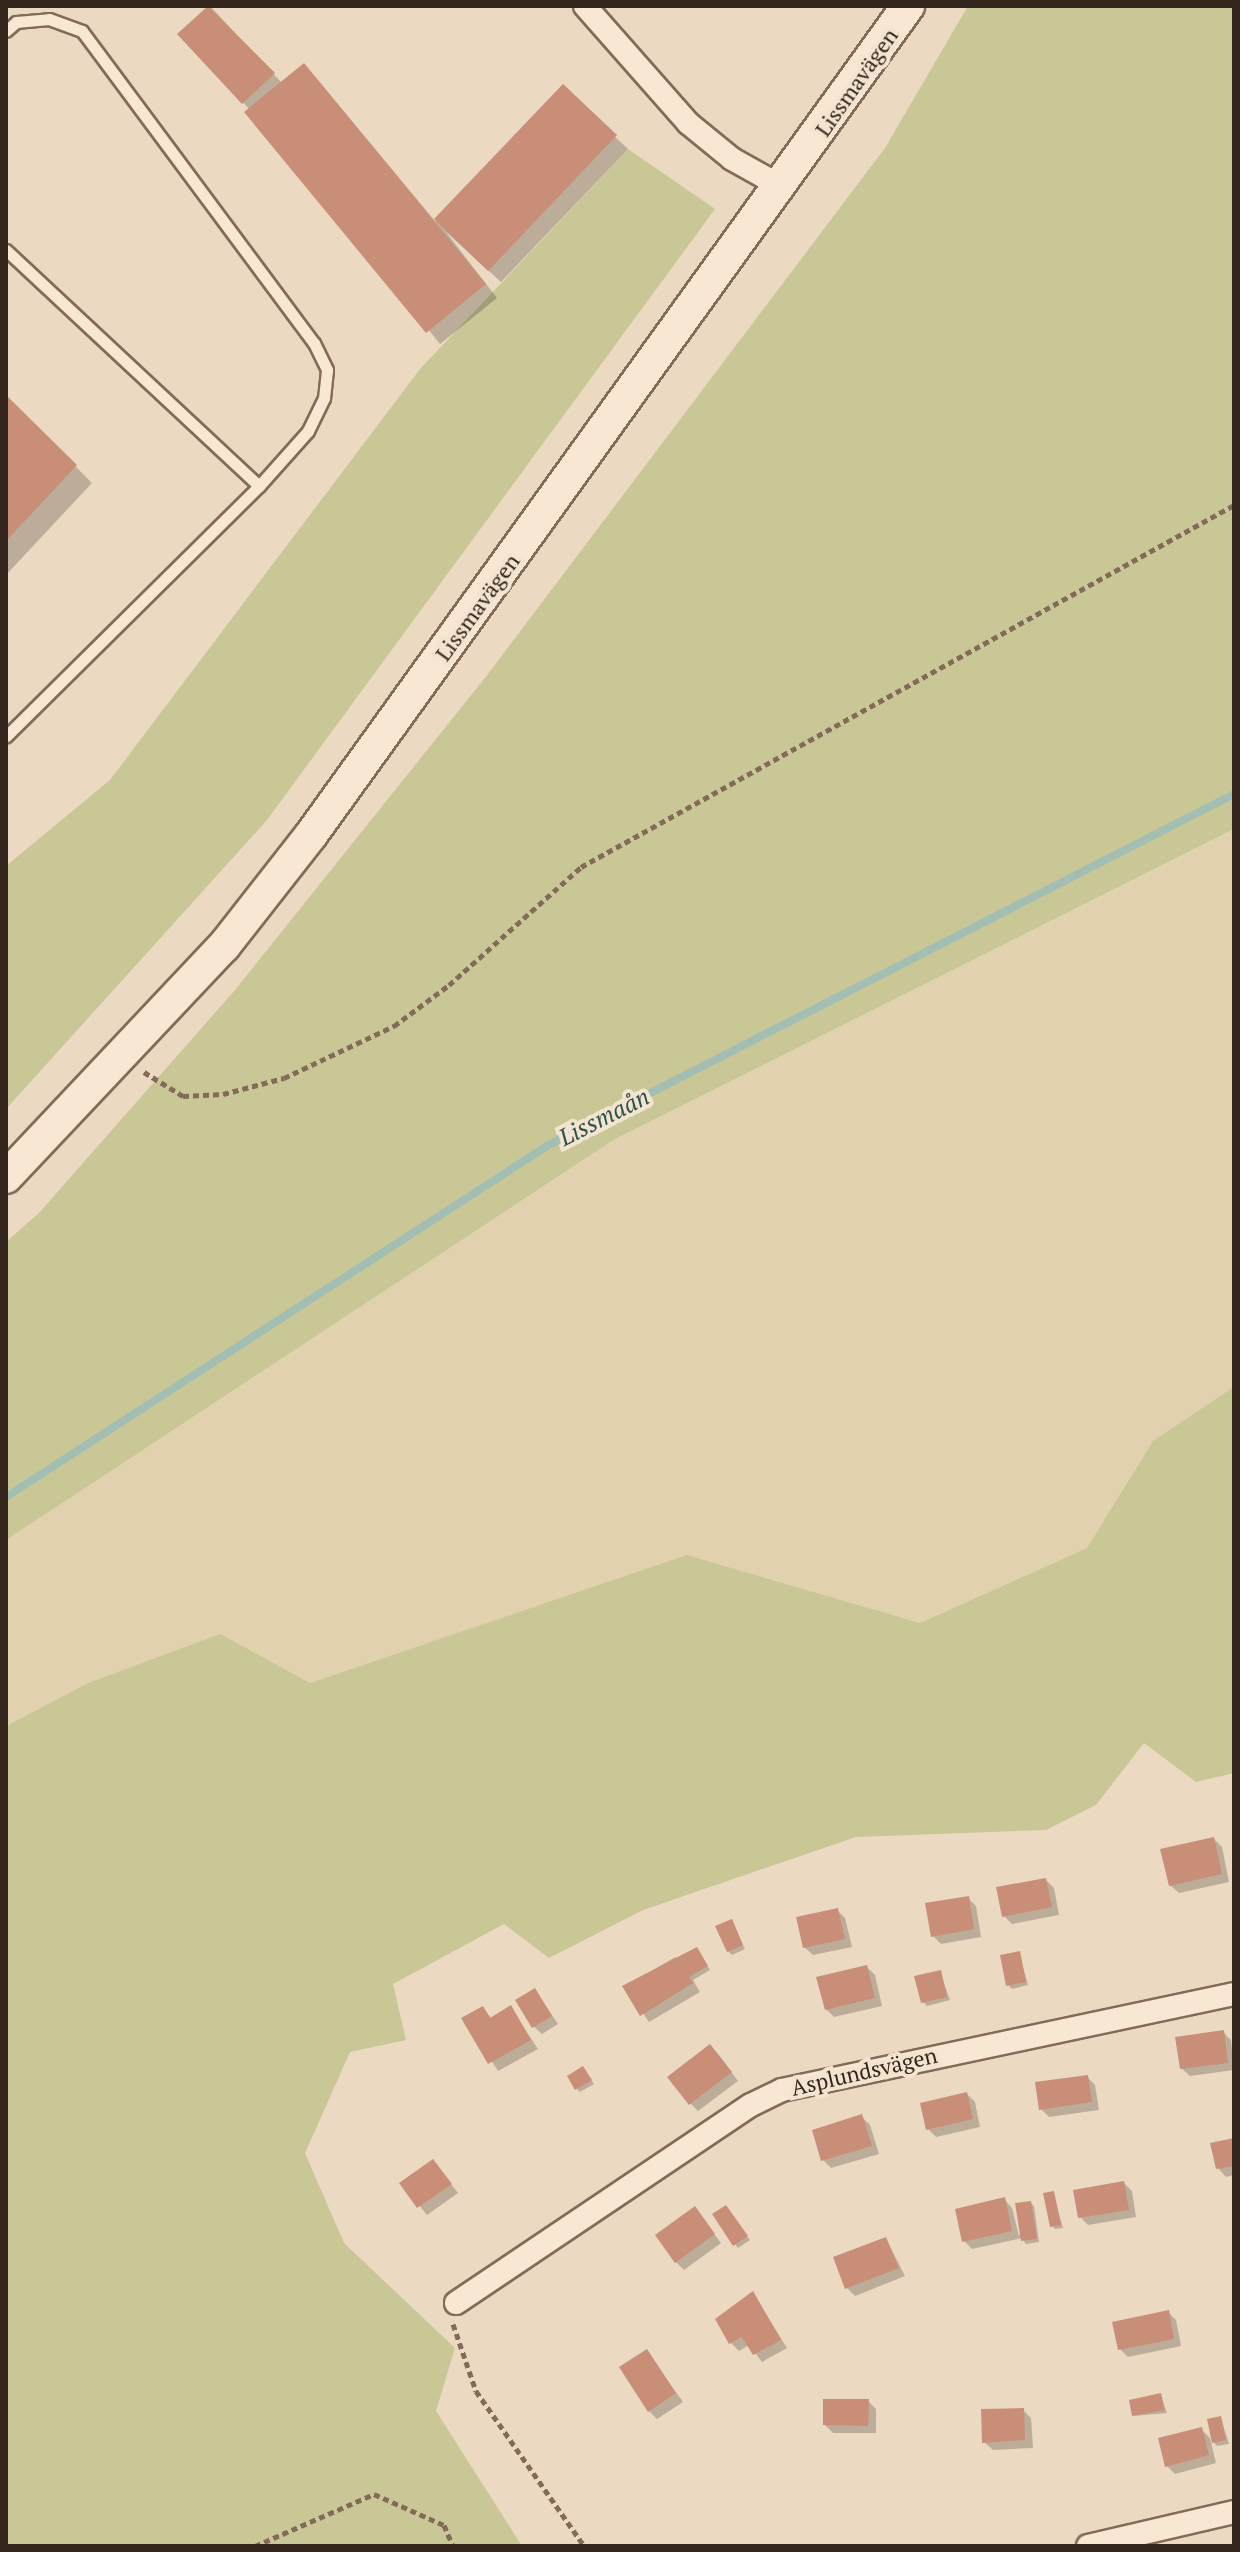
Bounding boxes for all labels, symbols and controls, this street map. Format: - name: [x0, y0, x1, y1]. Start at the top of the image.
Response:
- street label: Lissmavägen: [809, 23, 903, 141]
- street label: Lissmavägen: [429, 548, 525, 666]
- water label: Lissmaån: [554, 1082, 654, 1152]
- street label: Asplundsvägen: [788, 2041, 940, 2101]

